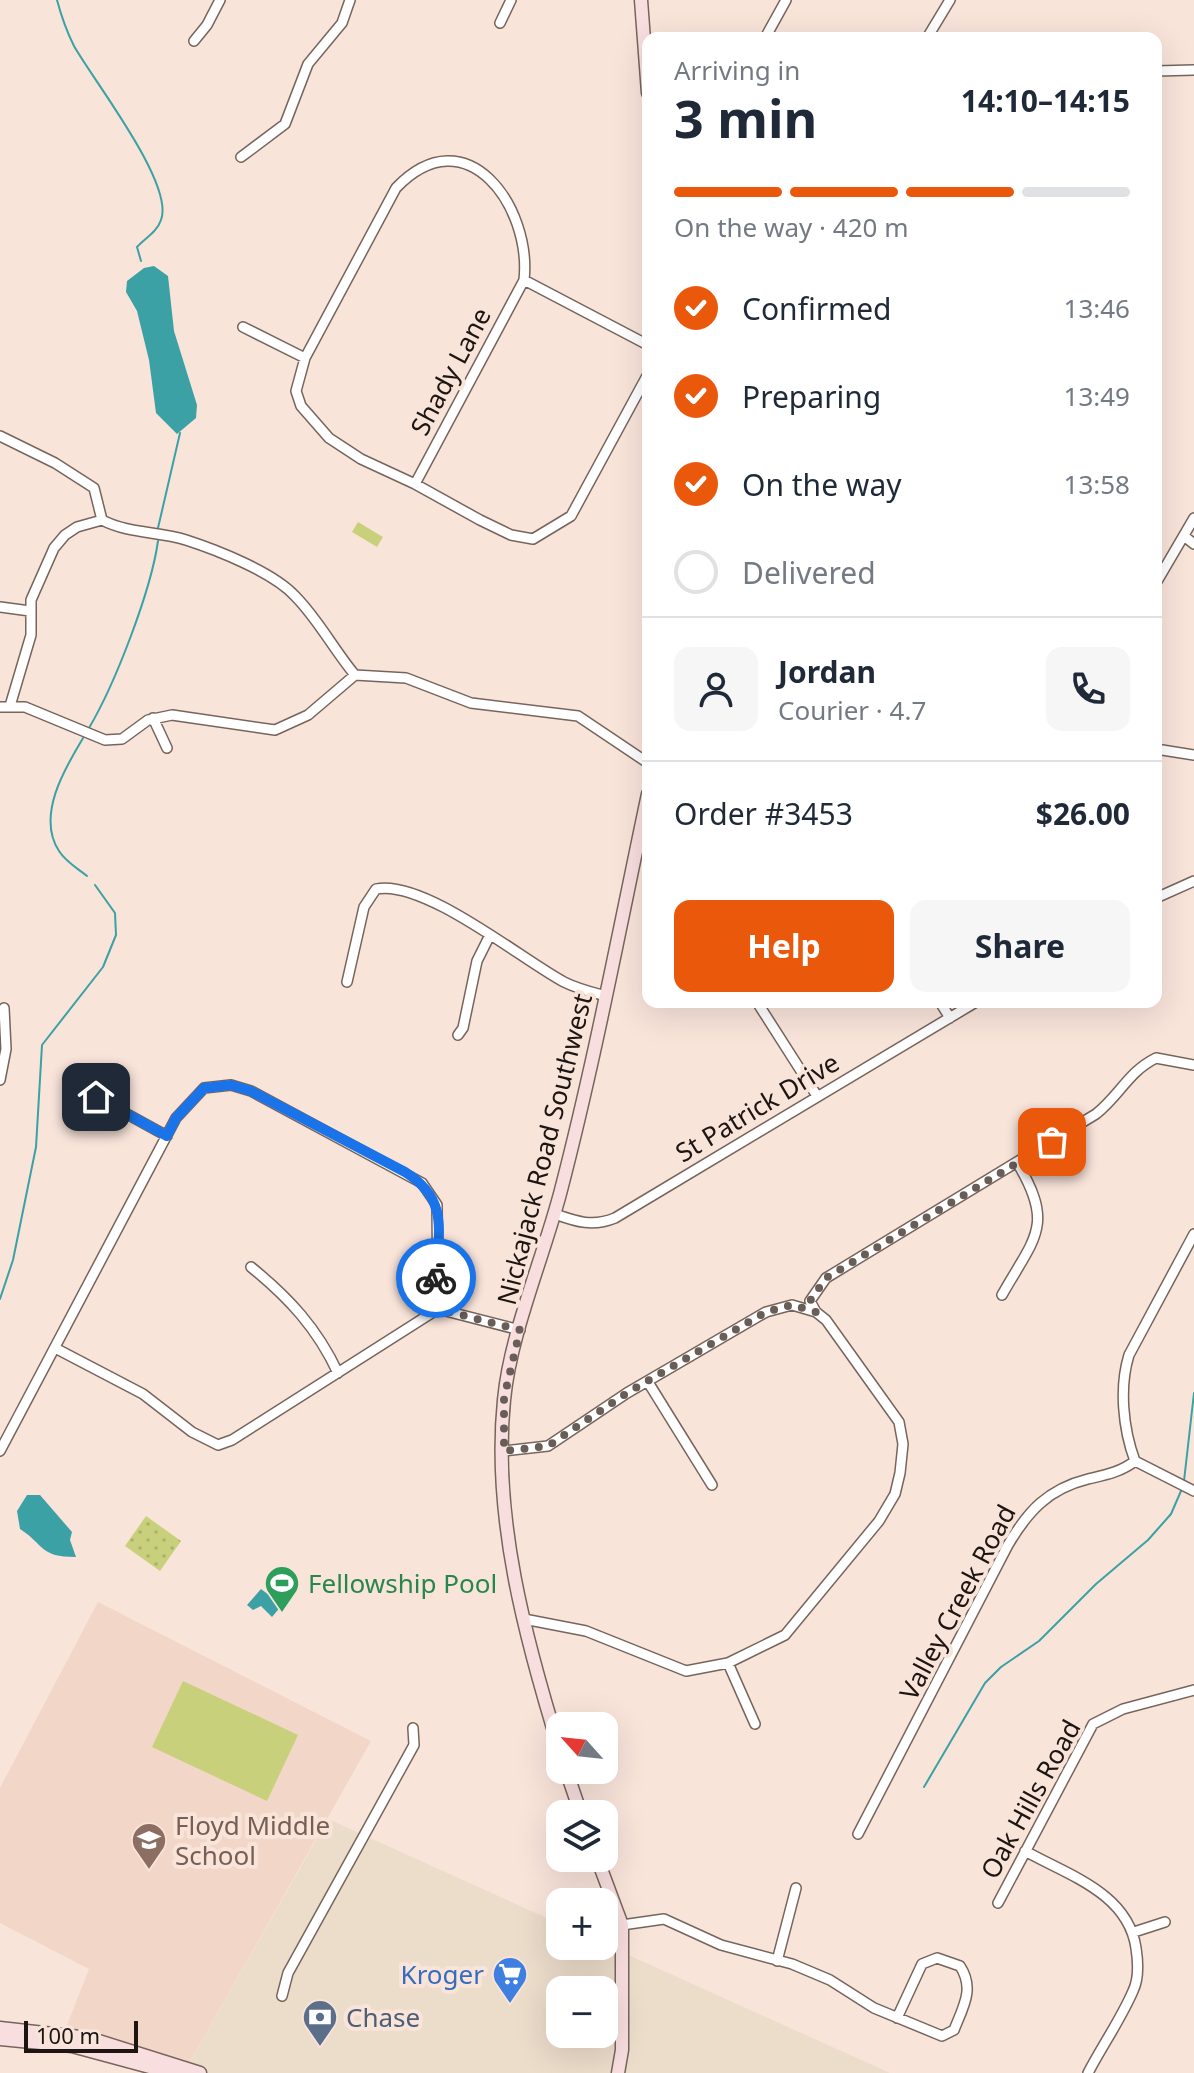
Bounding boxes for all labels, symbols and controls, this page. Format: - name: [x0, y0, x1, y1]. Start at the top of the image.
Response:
- text: Arriving in: [674, 52, 800, 88]
- text: 14:10–14:15: [961, 80, 1130, 121]
- text: 3 min: [674, 82, 817, 153]
- text: On the way · 420 m: [674, 209, 908, 245]
- icon: check: [674, 286, 718, 330]
- text: Confirmed: [742, 288, 892, 329]
- text: 13:46: [1064, 290, 1130, 326]
- street label: Shady Lane: [401, 301, 499, 441]
- icon: check: [674, 374, 718, 418]
- text: Preparing: [742, 376, 881, 417]
- text: 13:49: [1064, 378, 1130, 414]
- icon: check: [674, 462, 718, 506]
- text: On the way: [742, 464, 902, 505]
- text: 13:58: [1064, 466, 1130, 502]
- text: Delivered: [742, 552, 876, 593]
- button: person: [674, 647, 758, 731]
- button: phone: [1046, 647, 1130, 731]
- text: Jordan: [778, 651, 876, 692]
- text: Courier · 4.7: [778, 692, 926, 728]
- text: Order #3453: [674, 793, 853, 834]
- text: $26.00: [1036, 793, 1130, 834]
- button: Help: [674, 900, 894, 992]
- button: Share: [910, 900, 1130, 992]
- street label: Nickajack Road Southwest: [488, 990, 600, 1308]
- street label: St Patrick Drive: [668, 1044, 846, 1170]
- pin: [62, 1063, 130, 1131]
- icon: home: [74, 1075, 118, 1119]
- pin: [1018, 1108, 1086, 1176]
- icon: bag: [1030, 1120, 1074, 1164]
- courier: [396, 1238, 476, 1318]
- icon: bike: [414, 1256, 458, 1300]
- street label: Valley Creek Road: [890, 1498, 1024, 1706]
- sports icon: Fellowship Pool: [263, 1564, 301, 1614]
- place label: Fellowship Pool: [308, 1565, 497, 1601]
- north arrow: [546, 1712, 618, 1784]
- map controls: [546, 1712, 618, 2048]
- street label: Oak Hills Road: [971, 1713, 1089, 1885]
- button: layers: [546, 1800, 618, 1872]
- place label: Floyd Middle School: [175, 1807, 330, 1873]
- school or university icon: Floyd Middle School: [130, 1821, 168, 1871]
- button: +: [546, 1888, 618, 1960]
- supermarket icon: Kroger: [491, 1955, 529, 2005]
- place label: Kroger: [401, 1956, 484, 1992]
- button: −: [546, 1976, 618, 2048]
- bank icon: Chase: [301, 1998, 339, 2048]
- place label: Chase: [346, 1999, 420, 2035]
- scale bar: [24, 2017, 138, 2053]
- text: 100 m: [36, 2020, 100, 2050]

